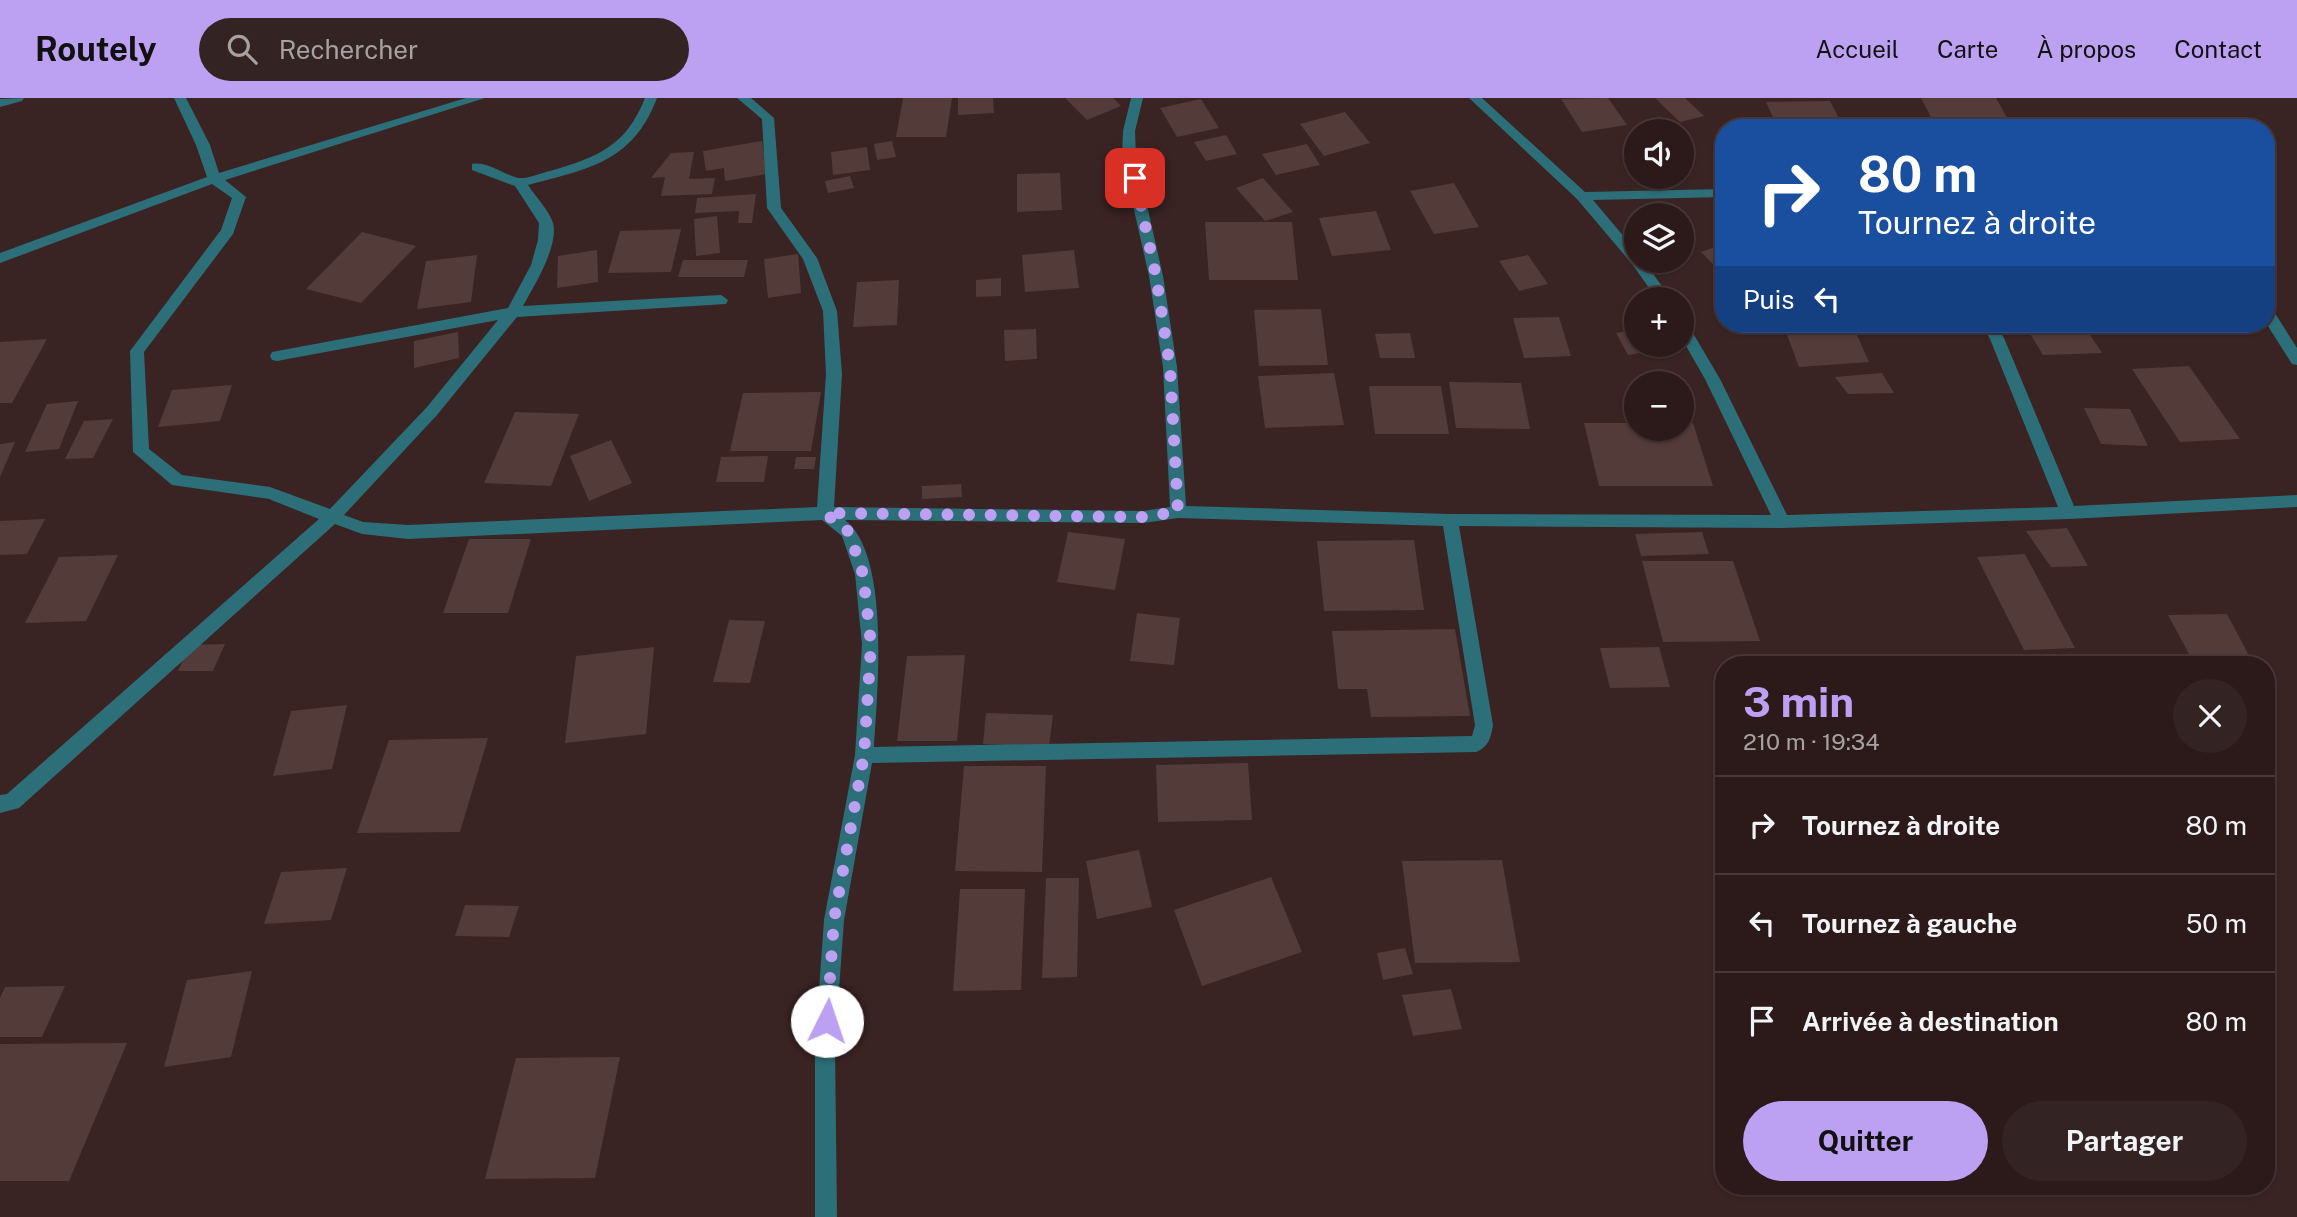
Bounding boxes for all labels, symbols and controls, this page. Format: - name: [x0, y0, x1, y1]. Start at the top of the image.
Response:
- search box: [199, 18, 689, 81]
- text: Routely: [35, 30, 157, 68]
- icon: search: [223, 30, 261, 68]
- text: Rechercher: [279, 34, 418, 65]
- text: Accueil: [1816, 35, 1899, 63]
- text: Carte: [1937, 35, 1998, 63]
- text: À propos: [2036, 35, 2136, 63]
- text: Contact: [2174, 35, 2262, 63]
- map controls: [1624, 119, 1694, 441]
- button: sound: [1624, 119, 1694, 189]
- text: 80 m: [1858, 145, 1977, 203]
- icon: right: [1743, 147, 1834, 238]
- pin: [1105, 148, 1165, 208]
- icon: arrive: [1116, 159, 1154, 197]
- button: layers: [1624, 203, 1694, 273]
- text: Tournez à droite: [1858, 204, 2096, 241]
- icon: left: [1808, 280, 1846, 318]
- text: Puis: [1743, 284, 1794, 315]
- button: +: [1624, 287, 1694, 357]
- button: −: [1624, 371, 1694, 441]
- text: 3 min: [1743, 677, 1854, 726]
- button: close: [2173, 679, 2247, 753]
- text: 210 m · 19:34: [1743, 728, 1880, 755]
- icon: right: [1743, 806, 1781, 844]
- text: Tournez à droite: [1802, 810, 2000, 841]
- text: 80 m: [2186, 810, 2247, 841]
- icon: left: [1743, 904, 1781, 942]
- text: Tournez à gauche: [1802, 908, 2017, 939]
- text: 50 m: [2186, 908, 2247, 939]
- position arrow: [790, 984, 864, 1058]
- icon: arrive: [1743, 1002, 1781, 1040]
- text: Arrivée à destination: [1802, 1006, 2059, 1037]
- text: 80 m: [2186, 1006, 2247, 1037]
- button: Quitter: [1743, 1101, 1988, 1181]
- button: Partager: [2002, 1101, 2247, 1181]

